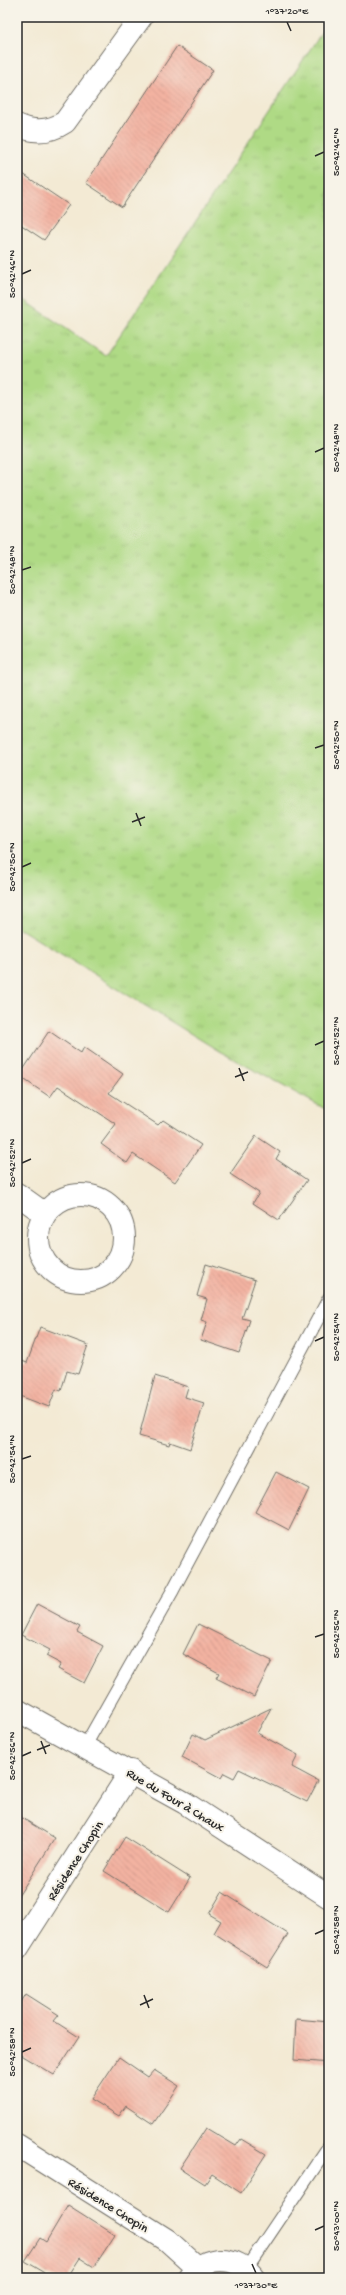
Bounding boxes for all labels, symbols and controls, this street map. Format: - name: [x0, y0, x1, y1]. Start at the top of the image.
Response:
- text: 1°37'20"E: [265, 6, 309, 18]
- text: 50°42'46"N: [331, 127, 343, 176]
- text: 50°42'46"N: [7, 249, 19, 298]
- text: 50°42'48"N: [331, 423, 343, 472]
- text: 50°42'48"N: [7, 545, 19, 594]
- text: 50°42'50"N: [331, 720, 343, 770]
- text: 50°42'50"N: [7, 842, 19, 892]
- text: 50°42'52"N: [331, 1016, 343, 1065]
- text: 50°42'52"N: [7, 1138, 19, 1187]
- text: 50°42'54"N: [331, 1312, 343, 1361]
- text: 50°42'54"N: [7, 1434, 19, 1483]
- text: 50°42'56"N: [331, 1609, 343, 1658]
- text: 50°42'56"N: [7, 1731, 19, 1780]
- street label: Rue du Four à Chaux: [123, 1766, 226, 1836]
- street label: Résidence Chopin: [45, 1818, 108, 1904]
- text: 50°42'58"N: [331, 1905, 343, 1955]
- text: 50°42'58"N: [7, 2027, 19, 2077]
- street label: Résidence Chopin: [65, 2175, 151, 2237]
- text: 50°43'00"N: [331, 2201, 343, 2251]
- text: 1°37'30"E: [234, 2280, 278, 2292]

